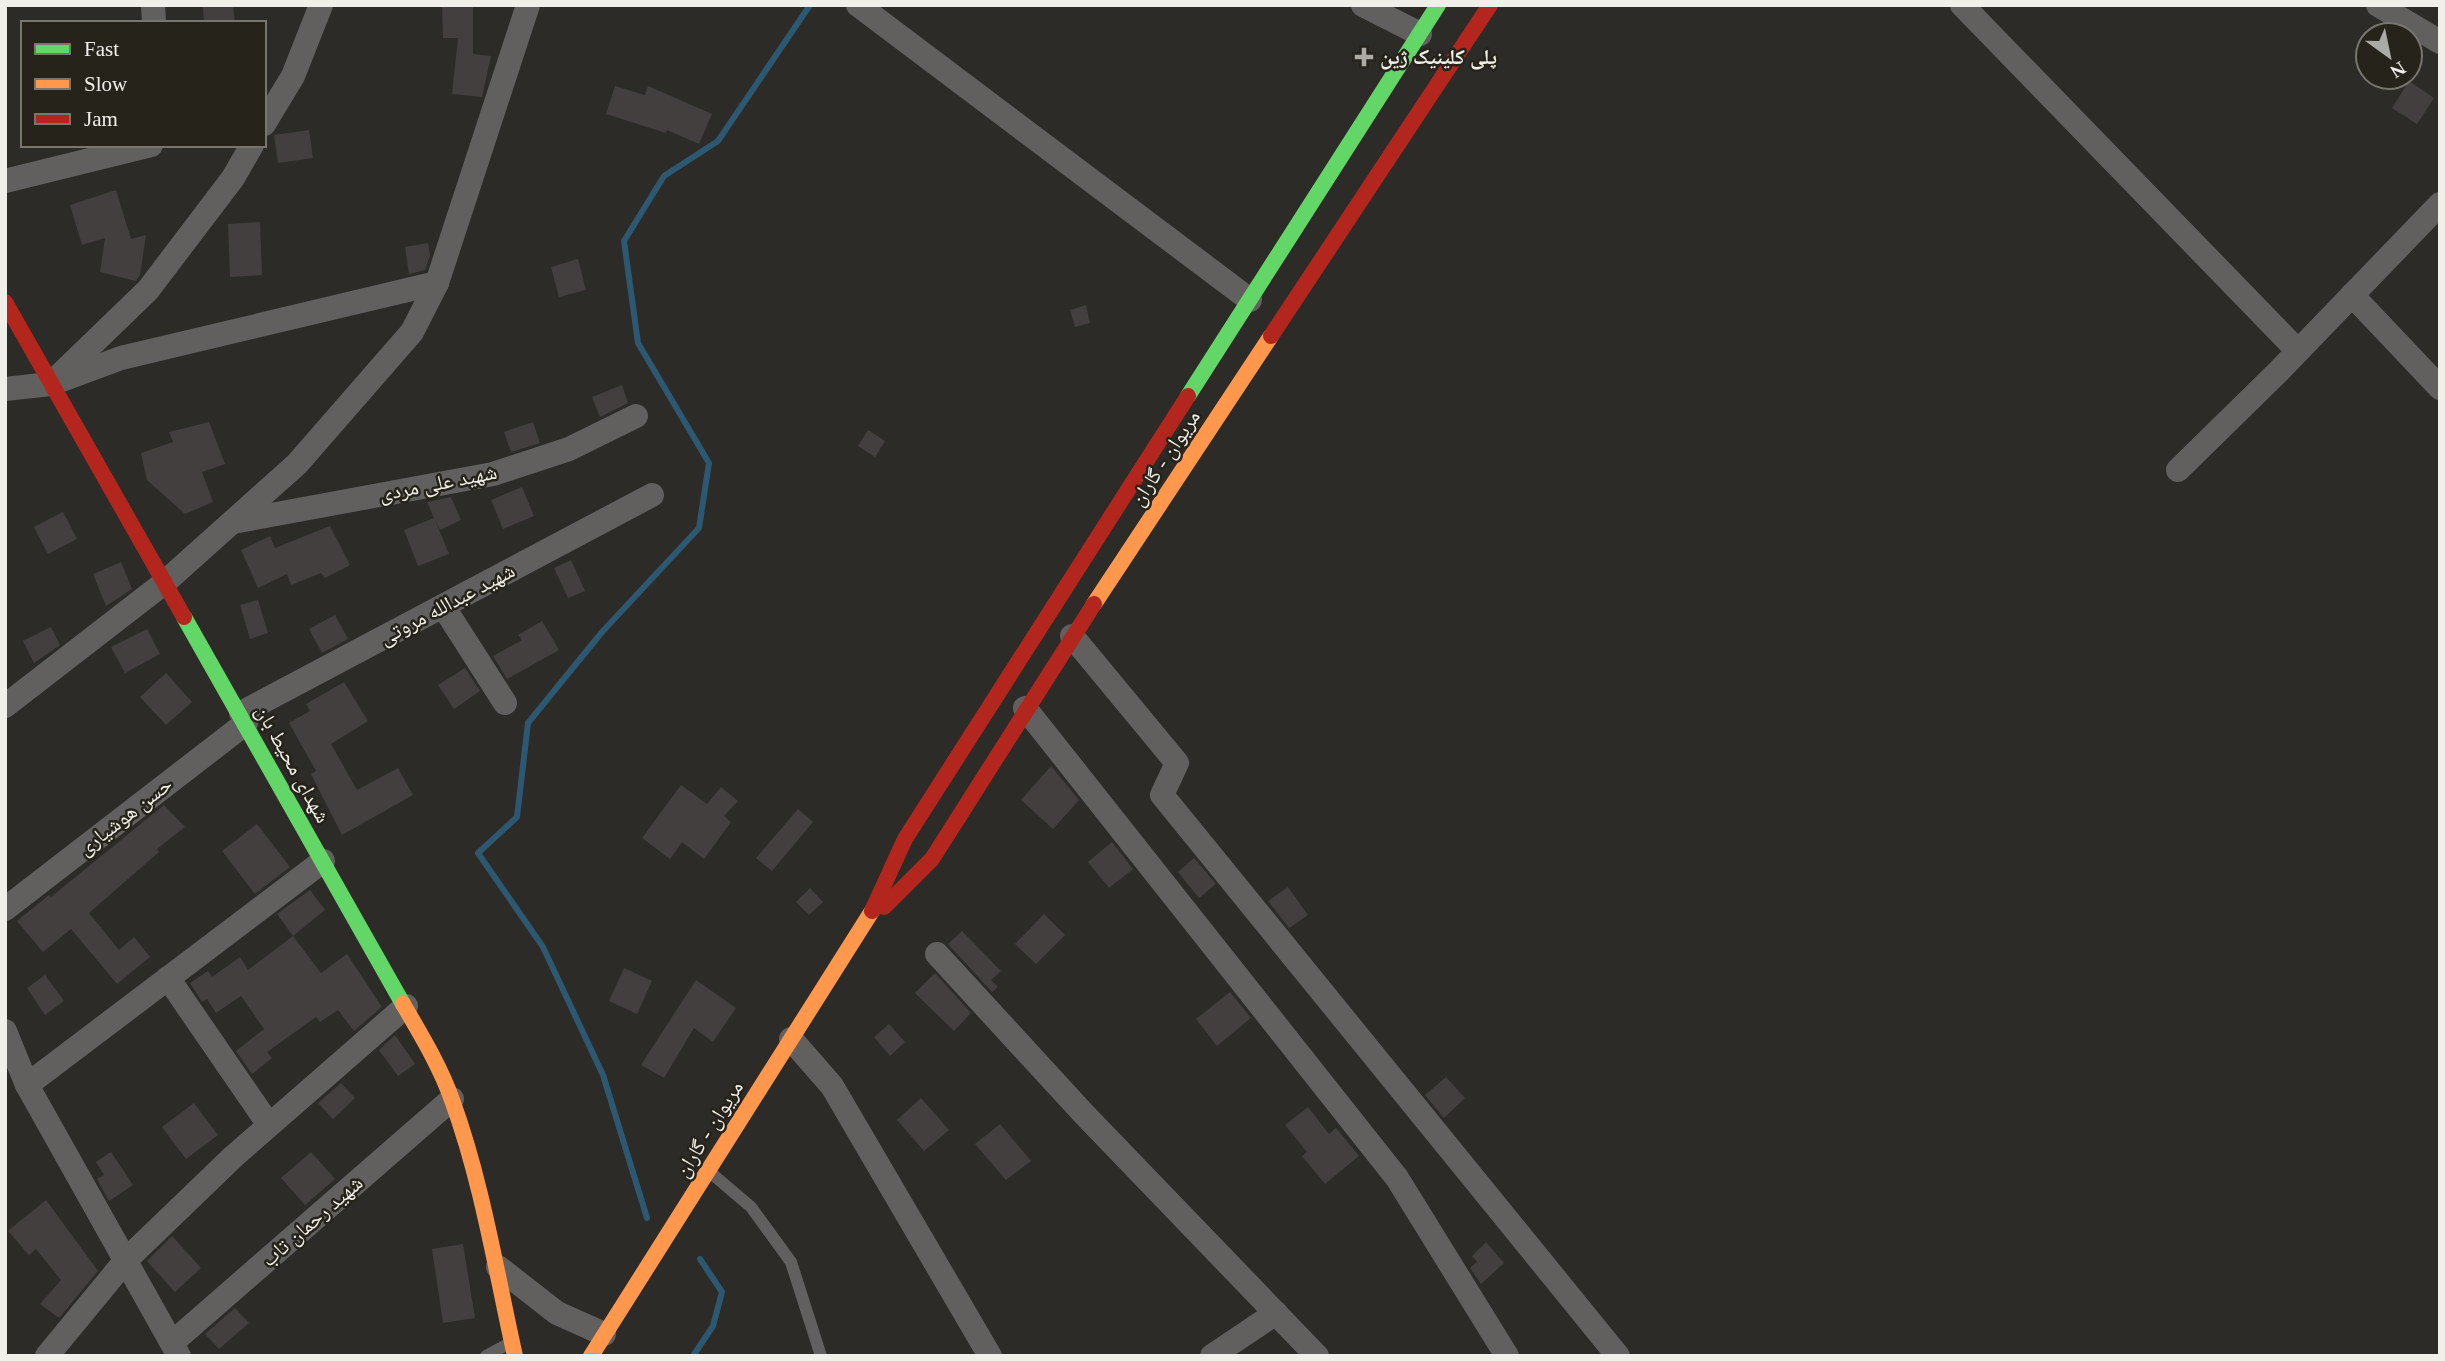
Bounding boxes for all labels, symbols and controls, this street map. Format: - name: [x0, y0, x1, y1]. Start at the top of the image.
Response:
- legend: [21, 21, 266, 147]
- north arrow: [2354, 21, 2424, 91]
- text: Fast: [84, 37, 119, 61]
- place label: پلی کلینیک ژین: [1380, 45, 1497, 70]
- marker: پلی کلینیک ژین: [1354, 47, 1374, 67]
- text: N: [2386, 57, 2409, 83]
- text: Slow: [84, 72, 128, 96]
- text: Jam: [84, 107, 118, 131]
- street label: مریوان - گاران: [1125, 406, 1205, 510]
- street label: شهید علی مردی: [377, 460, 499, 507]
- street label: شهید عبدالله مروتی: [375, 558, 519, 651]
- street label: شهدای محیط بان: [251, 701, 335, 827]
- street label: حسن هوشیاری: [73, 772, 178, 861]
- street label: مریوان - گاران: [670, 1076, 748, 1182]
- street label: شهید رحمان تاب: [256, 1171, 368, 1271]

